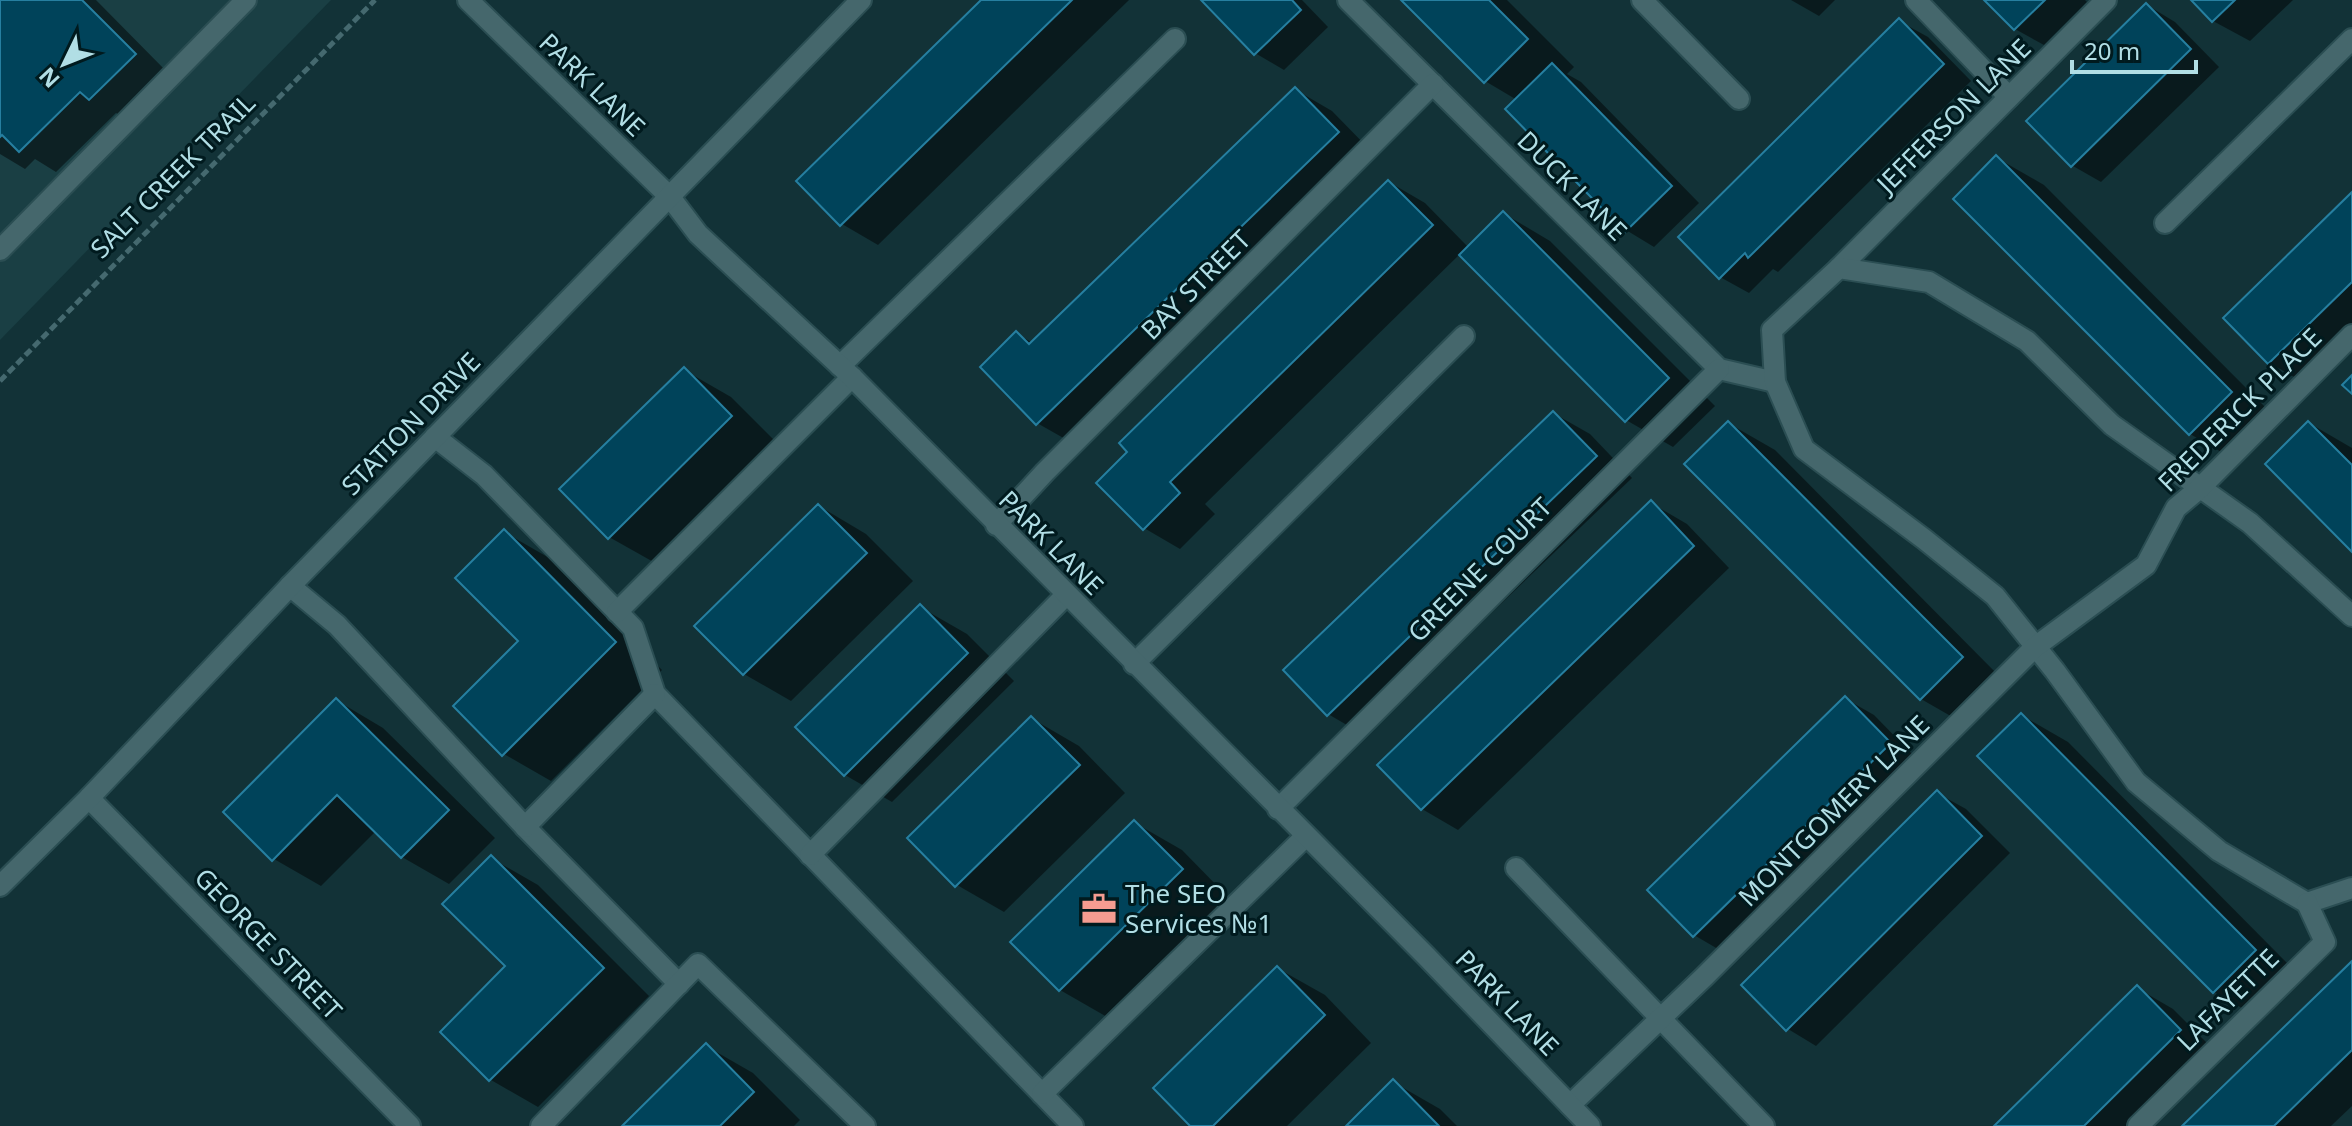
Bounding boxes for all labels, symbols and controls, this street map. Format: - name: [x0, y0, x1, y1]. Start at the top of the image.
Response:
- north arrow: [24, 24, 104, 104]
- scale bar: [2072, 24, 2196, 74]
- street label: PARK LANE: [532, 25, 654, 144]
- street label: JEFFERSON LANE: [1866, 30, 2038, 203]
- text: 20 m: [2084, 34, 2140, 67]
- text: N: [32, 62, 66, 95]
- street label: SALT CREEK TRAIL: [82, 85, 263, 266]
- street label: DUCK LANE: [1510, 122, 1636, 248]
- street label: BAY STREET: [1132, 221, 1259, 347]
- street label: FREDERICK PLACE: [2149, 319, 2329, 499]
- street label: STATION DRIVE: [333, 344, 488, 503]
- street label: PARK LANE: [991, 482, 1112, 603]
- street label: GREENE COURT: [1399, 489, 1560, 649]
- street label: MONTGOMERY LANE: [1730, 707, 1937, 914]
- street label: GEORGE STREET: [187, 859, 351, 1028]
- place label: The SEO Services №1: [1125, 875, 1272, 941]
- office icon: The SEO Services №1: [1080, 890, 1118, 928]
- street label: LAFAYETTE: [2168, 940, 2286, 1058]
- street label: PARK LANE: [1448, 941, 1567, 1063]

